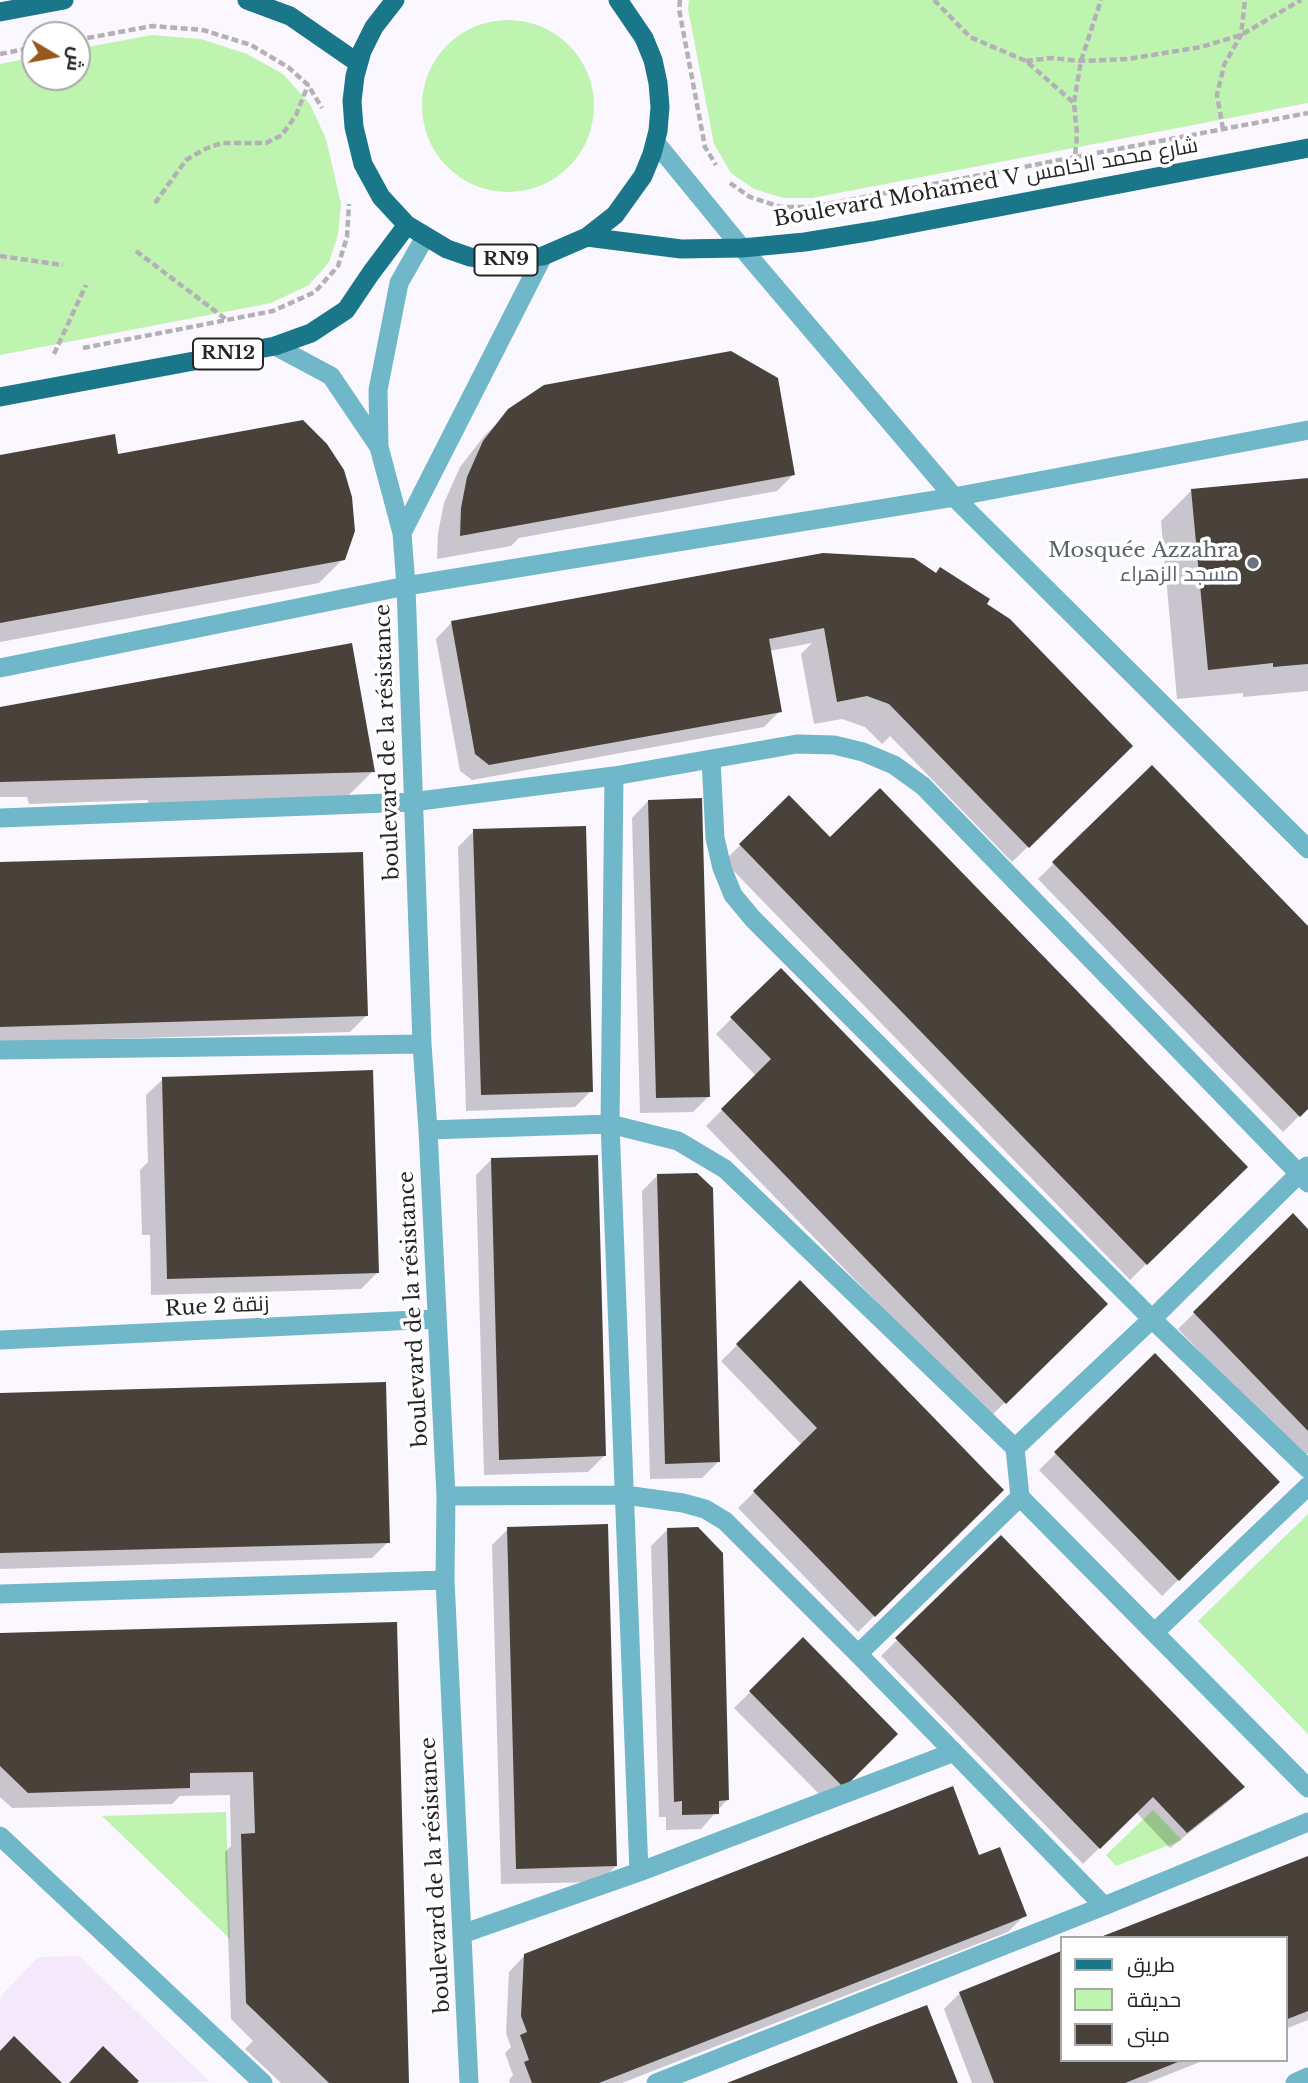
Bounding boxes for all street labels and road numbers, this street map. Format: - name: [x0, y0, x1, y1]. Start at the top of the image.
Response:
- street label: Boulevard Mohamed V شارع محمد الخامس: [772, 133, 1200, 233]
- road number: RN9: [475, 244, 538, 276]
- road number: RN12: [193, 338, 263, 370]
- street label: boulevard de la résistance: [371, 603, 405, 881]
- street label: boulevard de la résistance: [394, 1170, 434, 1448]
- street label: Rue 2 زنقة: [164, 1292, 270, 1322]
- street label: boulevard de la résistance: [416, 1736, 456, 2014]

